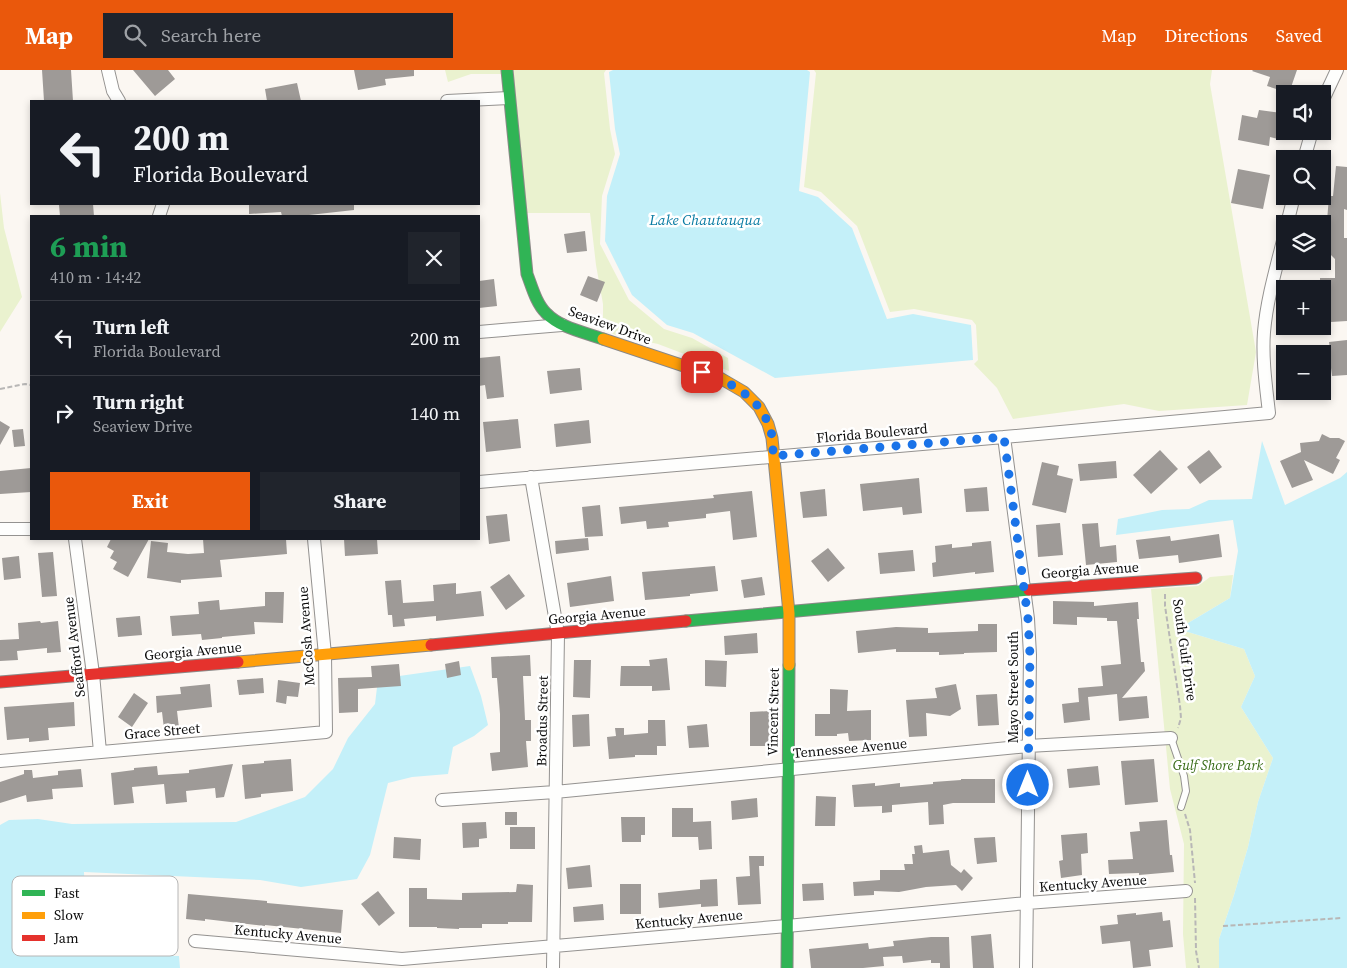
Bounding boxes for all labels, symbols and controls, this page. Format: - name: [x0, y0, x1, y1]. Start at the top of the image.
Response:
- search box: [103, 13, 453, 58]
- text: Map: [25, 19, 73, 52]
- icon: search: [121, 21, 149, 49]
- text: Search here: [161, 22, 261, 48]
- text: Map: [1101, 23, 1137, 48]
- text: Directions: [1165, 23, 1248, 48]
- text: Saved: [1276, 23, 1322, 48]
- map controls: [1276, 85, 1331, 400]
- button: sound: [1276, 85, 1331, 140]
- text: 200 m: [133, 114, 229, 162]
- icon: left: [50, 120, 115, 185]
- button: search: [1276, 150, 1331, 205]
- text: Florida Boulevard: [133, 159, 308, 189]
- water label: Lake Chautauqua: [648, 209, 761, 230]
- button: layers: [1276, 215, 1331, 270]
- text: 6 min: [50, 226, 128, 267]
- button: close: [408, 232, 460, 284]
- text: 410 m · 14:42: [50, 266, 141, 288]
- button: +: [1276, 280, 1331, 335]
- street label: Seaview Drive: [566, 301, 654, 349]
- text: Turn left: [93, 314, 169, 340]
- icon: left: [50, 324, 78, 352]
- text: 200 m: [410, 325, 460, 351]
- text: Florida Boulevard: [93, 340, 221, 362]
- button: −: [1276, 345, 1331, 400]
- pin: [681, 351, 723, 393]
- icon: arrive: [688, 358, 716, 386]
- text: Turn right: [93, 389, 184, 415]
- icon: right: [50, 399, 78, 427]
- text: 140 m: [410, 400, 460, 426]
- text: Seaview Drive: [93, 415, 192, 437]
- street label: Florida Boulevard: [816, 418, 928, 448]
- button: Exit: [50, 472, 250, 530]
- button: Share: [260, 472, 460, 530]
- street label: Georgia Avenue: [1040, 557, 1140, 583]
- street label: McCosh Avenue: [293, 586, 319, 686]
- street label: Seafford Avenue: [58, 596, 90, 698]
- street label: South Gulf Drive: [1168, 598, 1202, 702]
- street label: Georgia Avenue: [547, 601, 647, 629]
- street label: Mayo Street South: [1003, 631, 1023, 743]
- street label: Georgia Avenue: [143, 637, 243, 665]
- street label: Vincent Street: [762, 667, 784, 756]
- street label: Broadus Street: [531, 675, 553, 767]
- street label: Grace Street: [123, 718, 201, 744]
- street label: Tennessee Avenue: [792, 733, 908, 763]
- park label: Gulf Shore Park: [1173, 755, 1264, 775]
- position arrow: [1001, 758, 1053, 810]
- street label: Kentucky Avenue: [1038, 869, 1148, 897]
- legend: [12, 876, 178, 956]
- text: Fast: [54, 883, 80, 903]
- street label: Kentucky Avenue: [634, 904, 744, 934]
- text: Slow: [54, 905, 84, 925]
- street label: Kentucky Avenue: [233, 919, 343, 949]
- text: Jam: [53, 928, 79, 948]

